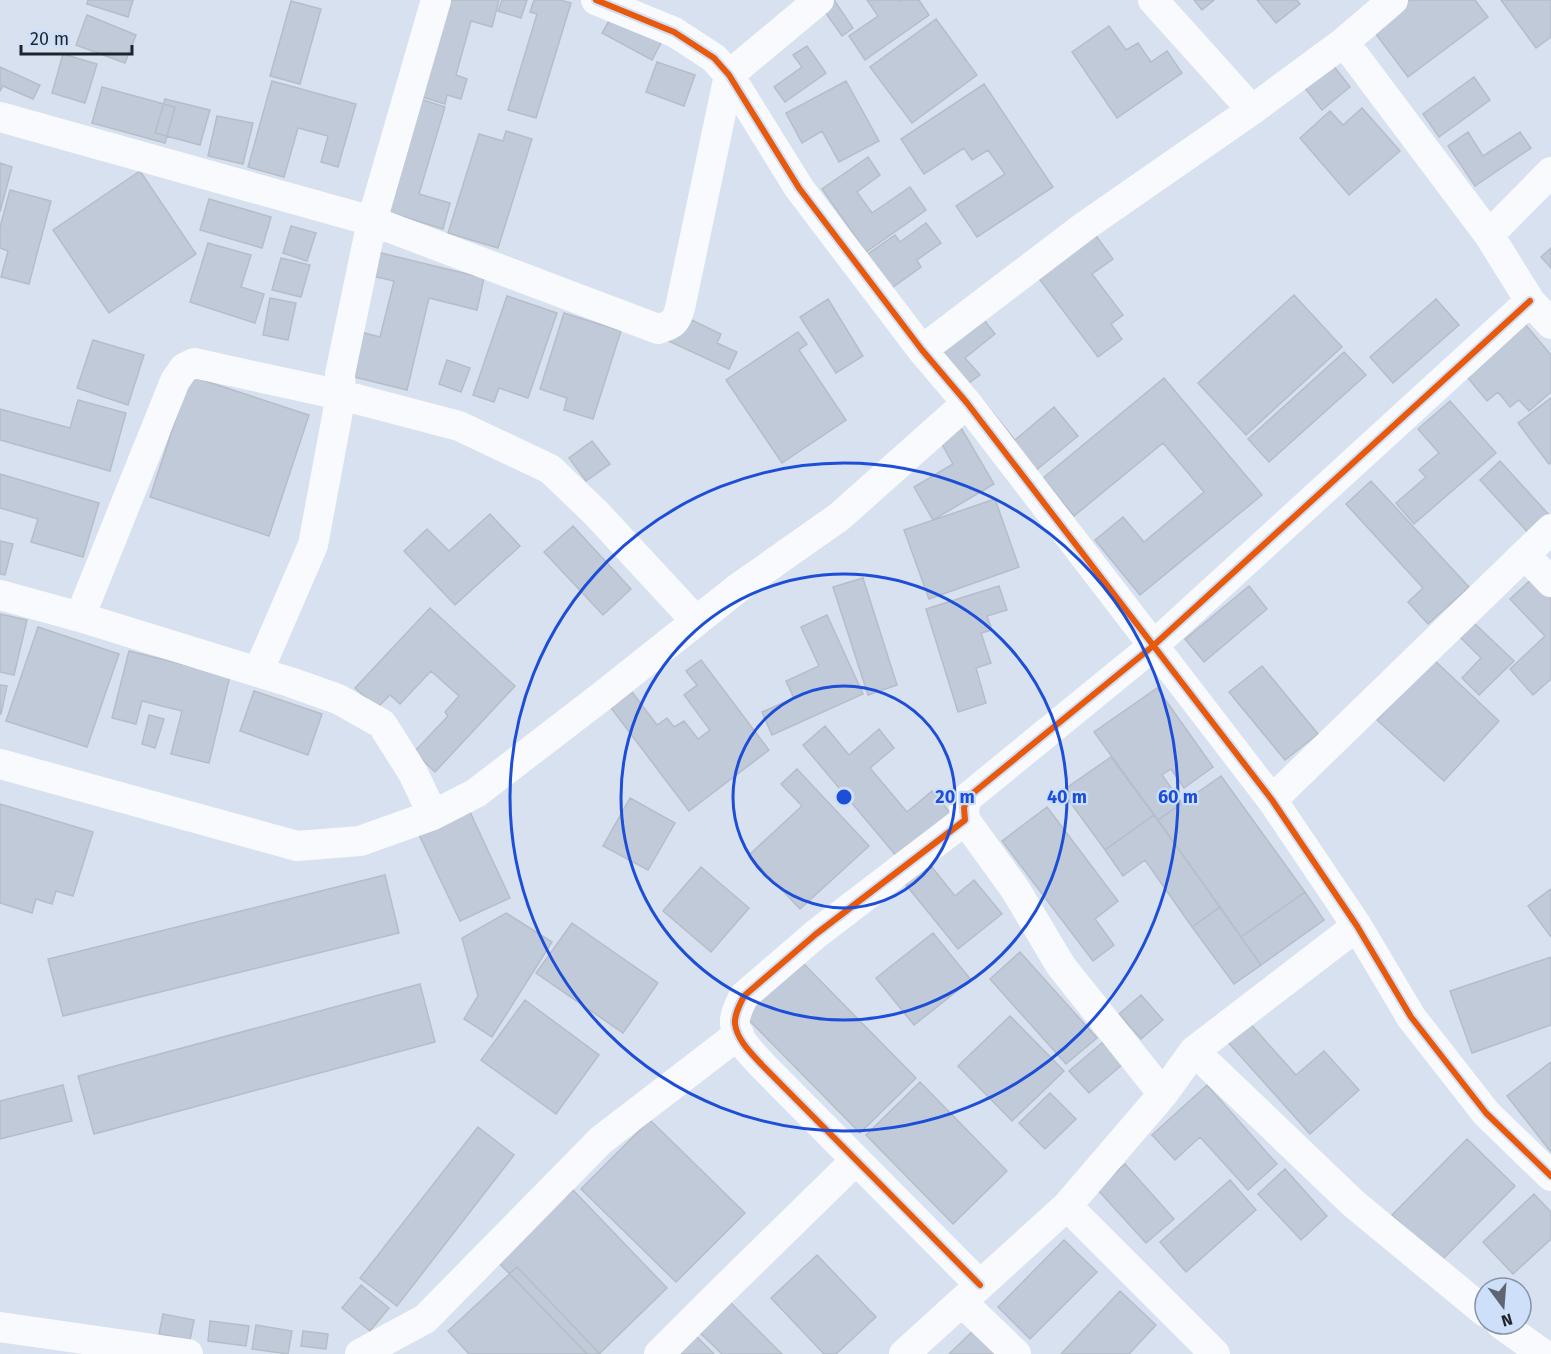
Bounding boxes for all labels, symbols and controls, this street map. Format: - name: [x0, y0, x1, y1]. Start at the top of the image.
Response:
- scale bar: [21, 18, 132, 56]
- text: 20 m: [30, 28, 69, 50]
- text: 20 m: [935, 786, 975, 808]
- text: 40 m: [1047, 786, 1087, 808]
- text: 60 m: [1158, 786, 1198, 808]
- centre of rings: [834, 787, 854, 807]
- north arrow: [1473, 1276, 1533, 1336]
- text: N: [1499, 1309, 1515, 1331]

